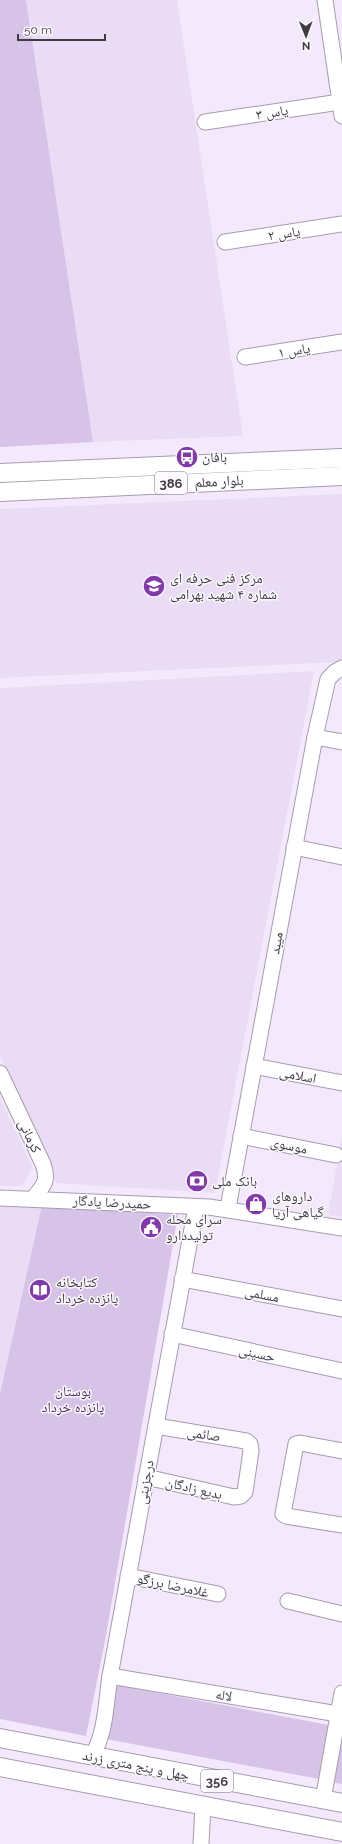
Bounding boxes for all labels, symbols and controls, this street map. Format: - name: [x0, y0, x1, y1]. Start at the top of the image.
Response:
- scale bar: [18, 16, 105, 42]
- north arrow: [286, 16, 326, 56]
- text: 50 m: [24, 23, 52, 37]
- text: N: [302, 39, 310, 52]
- street label: یاس ۳: [255, 102, 290, 123]
- street label: یاس ۲: [267, 223, 302, 244]
- street label: یاس ۱: [277, 340, 312, 361]
- bus stop icon: بافان: [174, 444, 200, 470]
- place label: بافان: [202, 449, 227, 466]
- road number: 386: [155, 472, 187, 494]
- street label: بلوار معلم: [194, 472, 244, 492]
- place label: مرکز فنی حرفه ای شماره ۴ شهید بهرامی: [170, 570, 277, 603]
- school or university icon: مرکز فنی حرفه ای شماره ۴ شهید بهرامی: [141, 573, 167, 599]
- street label: میبد: [266, 931, 286, 955]
- street label: اسلامی: [278, 1064, 318, 1087]
- street label: کرمانی: [14, 1117, 45, 1156]
- street label: موسوی: [269, 1133, 309, 1158]
- bank icon: بانک ملی: [184, 1168, 210, 1194]
- place label: بانک ملی: [212, 1173, 257, 1190]
- place label: داروهای گیاهی آریا: [272, 1188, 324, 1221]
- shop icon: داروهای گیاهی آریا: [243, 1191, 269, 1217]
- street label: حمیدرضا یادگار: [71, 1192, 152, 1213]
- place label: سرای محله تولیددارو: [166, 1211, 222, 1244]
- public building icon: سرای محله تولیددارو: [138, 1214, 164, 1240]
- place label: کتابخانه پانزده خرداد: [56, 1274, 119, 1307]
- library icon: کتابخانه پانزده خرداد: [27, 1277, 53, 1303]
- street label: مسلمی: [243, 1283, 280, 1306]
- street label: حسینی: [237, 1341, 277, 1366]
- park label: بوستان پانزده خرداد: [42, 1383, 104, 1416]
- street label: صائمی: [186, 1423, 222, 1446]
- street label: درجزینی: [133, 1459, 158, 1505]
- street label: بدیع زادگان: [164, 1474, 224, 1504]
- street label: غلامرضا برزگو: [135, 1570, 210, 1601]
- street label: لاله: [215, 1686, 233, 1704]
- street label: چهل و پنج متری زرند: [81, 1747, 191, 1785]
- road number: 356: [201, 1770, 233, 1792]

